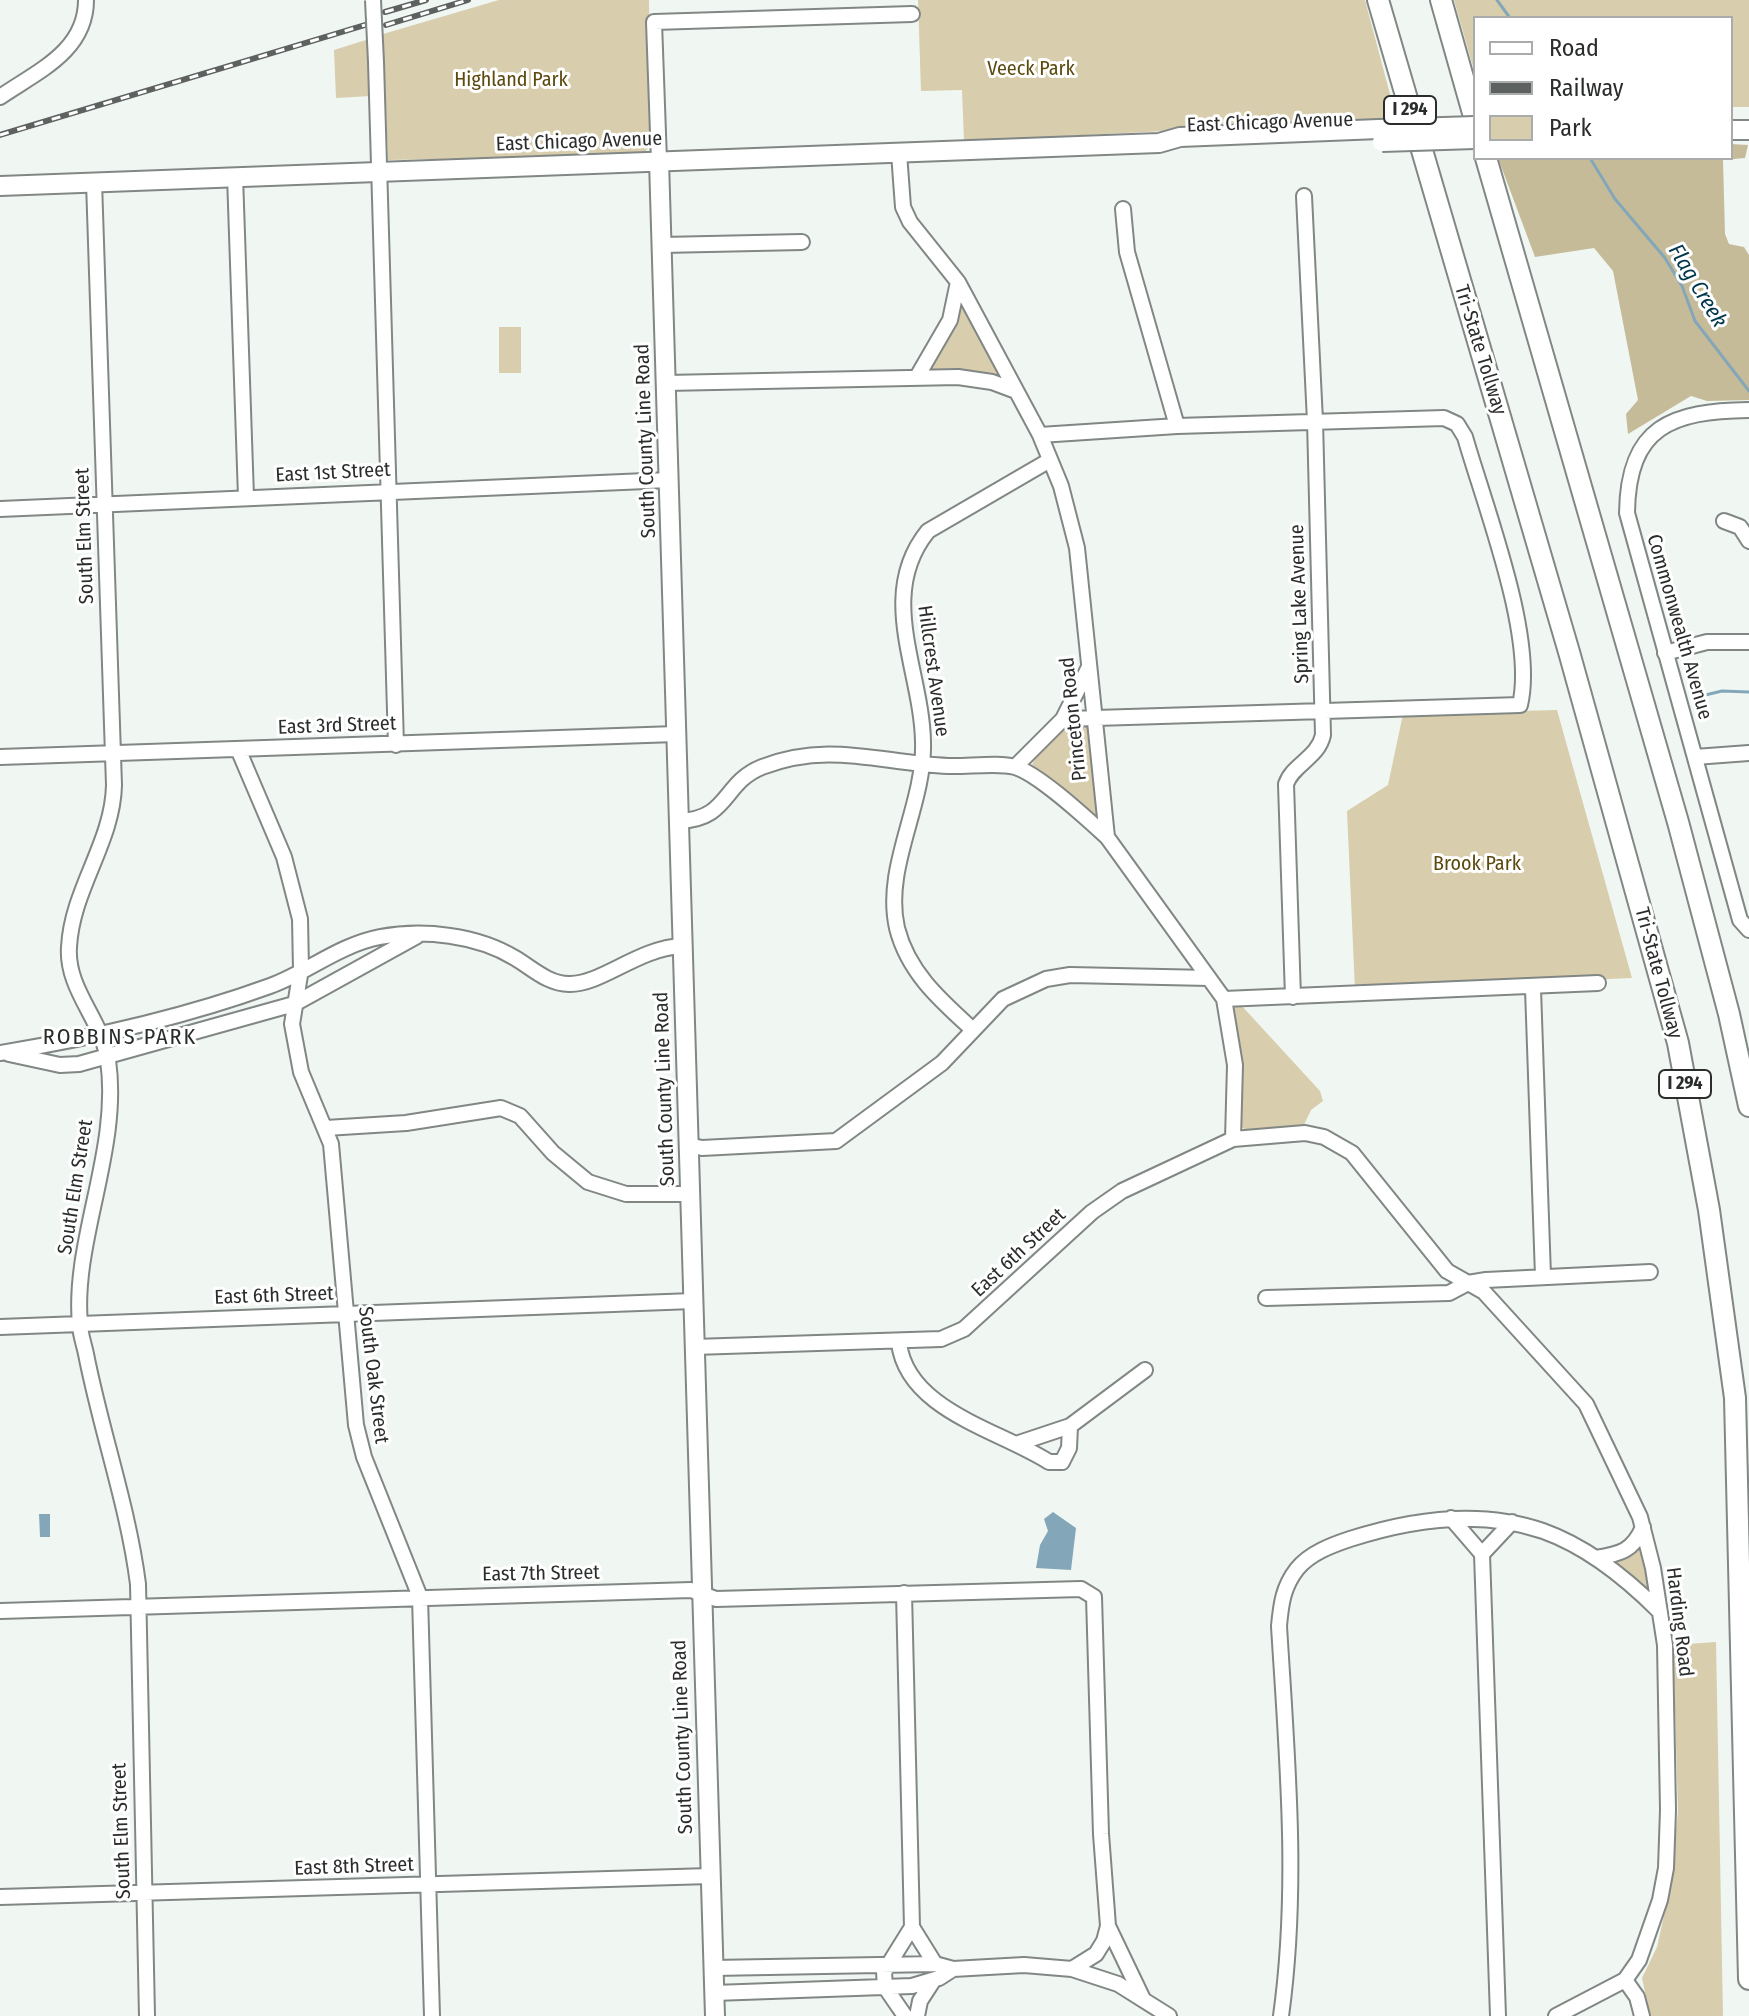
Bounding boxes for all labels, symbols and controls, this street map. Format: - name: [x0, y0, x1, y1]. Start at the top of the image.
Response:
- legend: [1473, 16, 1733, 160]
- text: Road: [1549, 34, 1599, 62]
- park label: Veeck Park: [987, 57, 1075, 81]
- park label: Highland Park: [454, 68, 568, 92]
- text: Railway: [1549, 74, 1624, 102]
- road number: I 294: [1384, 96, 1436, 124]
- street label: East Chicago Avenue: [1186, 108, 1354, 138]
- text: Park: [1549, 114, 1592, 142]
- street label: East Chicago Avenue: [495, 127, 663, 157]
- water label: Flag Creek: [1662, 240, 1732, 332]
- street label: Tri-State Tollway: [1449, 282, 1511, 418]
- street label: South County Line Road: [631, 343, 661, 539]
- street label: East 1st Street: [275, 458, 391, 488]
- street label: South Elm Street: [71, 467, 99, 605]
- street label: Spring Lake Avenue: [1285, 524, 1315, 684]
- street label: Commonwealth Avenue: [1641, 532, 1717, 722]
- street label: Hillcrest Avenue: [912, 604, 954, 738]
- street label: Princeton Road: [1056, 656, 1092, 782]
- street label: East 3rd Street: [277, 712, 397, 740]
- park label: Brook Park: [1433, 852, 1521, 876]
- street label: Tri-State Tollway: [1629, 905, 1687, 1041]
- street label: South County Line Road: [650, 991, 680, 1187]
- district label: ROBBINS PARK: [43, 1025, 197, 1051]
- road number: I 294: [1659, 1070, 1711, 1098]
- street label: South Elm Street: [53, 1118, 99, 1256]
- street label: East 6th Street: [967, 1203, 1071, 1303]
- street label: East 6th Street: [214, 1282, 334, 1310]
- street label: South Oak Street: [353, 1305, 393, 1445]
- street label: East 7th Street: [482, 1561, 600, 1587]
- street label: Harding Road: [1660, 1566, 1698, 1678]
- street label: South County Line Road: [668, 1639, 698, 1835]
- street label: South Elm Street: [108, 1762, 136, 1900]
- street label: East 8th Street: [294, 1853, 414, 1881]

